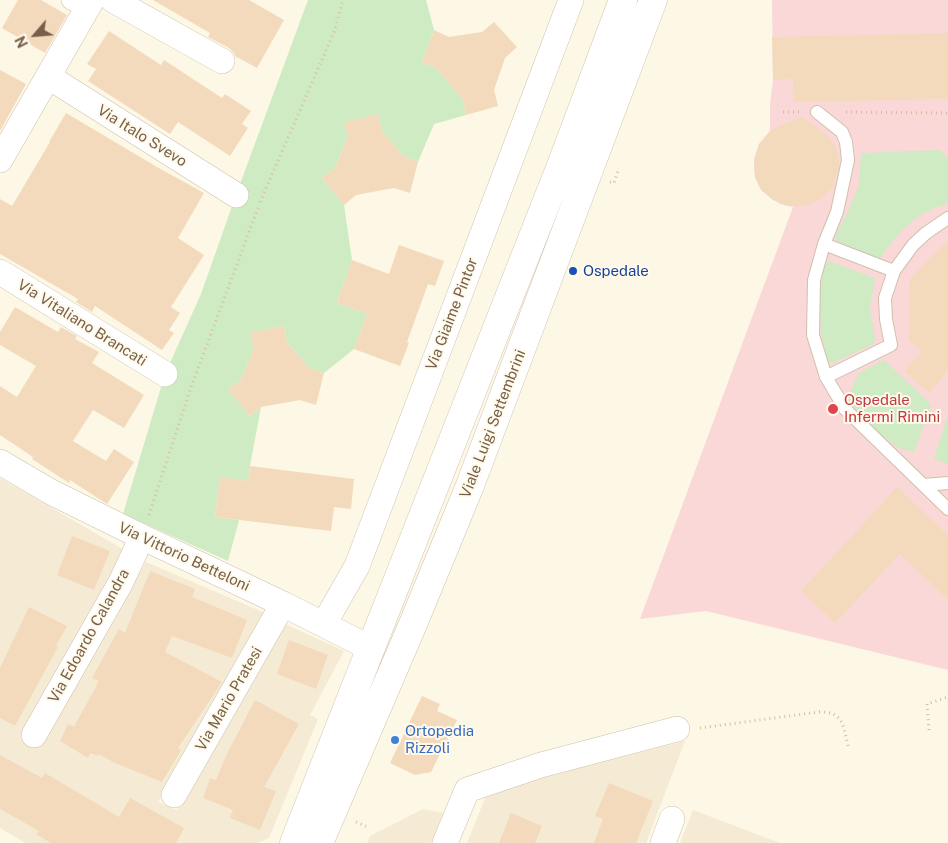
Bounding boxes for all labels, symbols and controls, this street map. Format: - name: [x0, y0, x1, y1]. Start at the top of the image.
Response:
- north arrow: [10, 10, 60, 60]
- text: N: [12, 33, 31, 50]
- street label: Via Italo Svevo: [94, 101, 190, 171]
- street label: Via Giaime Pintor: [422, 255, 482, 373]
- place label: Ospedale: [583, 262, 649, 280]
- marker: Ospedale: [567, 265, 579, 277]
- street label: Via Vitaliano Brancati: [14, 276, 150, 370]
- street label: Viale Luigi Settembrini: [456, 347, 530, 501]
- place label: Ospedale Infermi Rimini: [844, 391, 940, 426]
- marker: Ospedale Infermi Rimini: [826, 402, 840, 416]
- street label: Via Vittorio Betteloni: [115, 519, 253, 595]
- street label: Via Edoardo Calandra: [45, 566, 133, 706]
- street label: Via Mario Pratesi: [192, 644, 266, 754]
- place label: Ortopedia Rizzoli: [405, 722, 474, 757]
- marker: Ortopedia Rizzoli: [389, 734, 401, 746]

